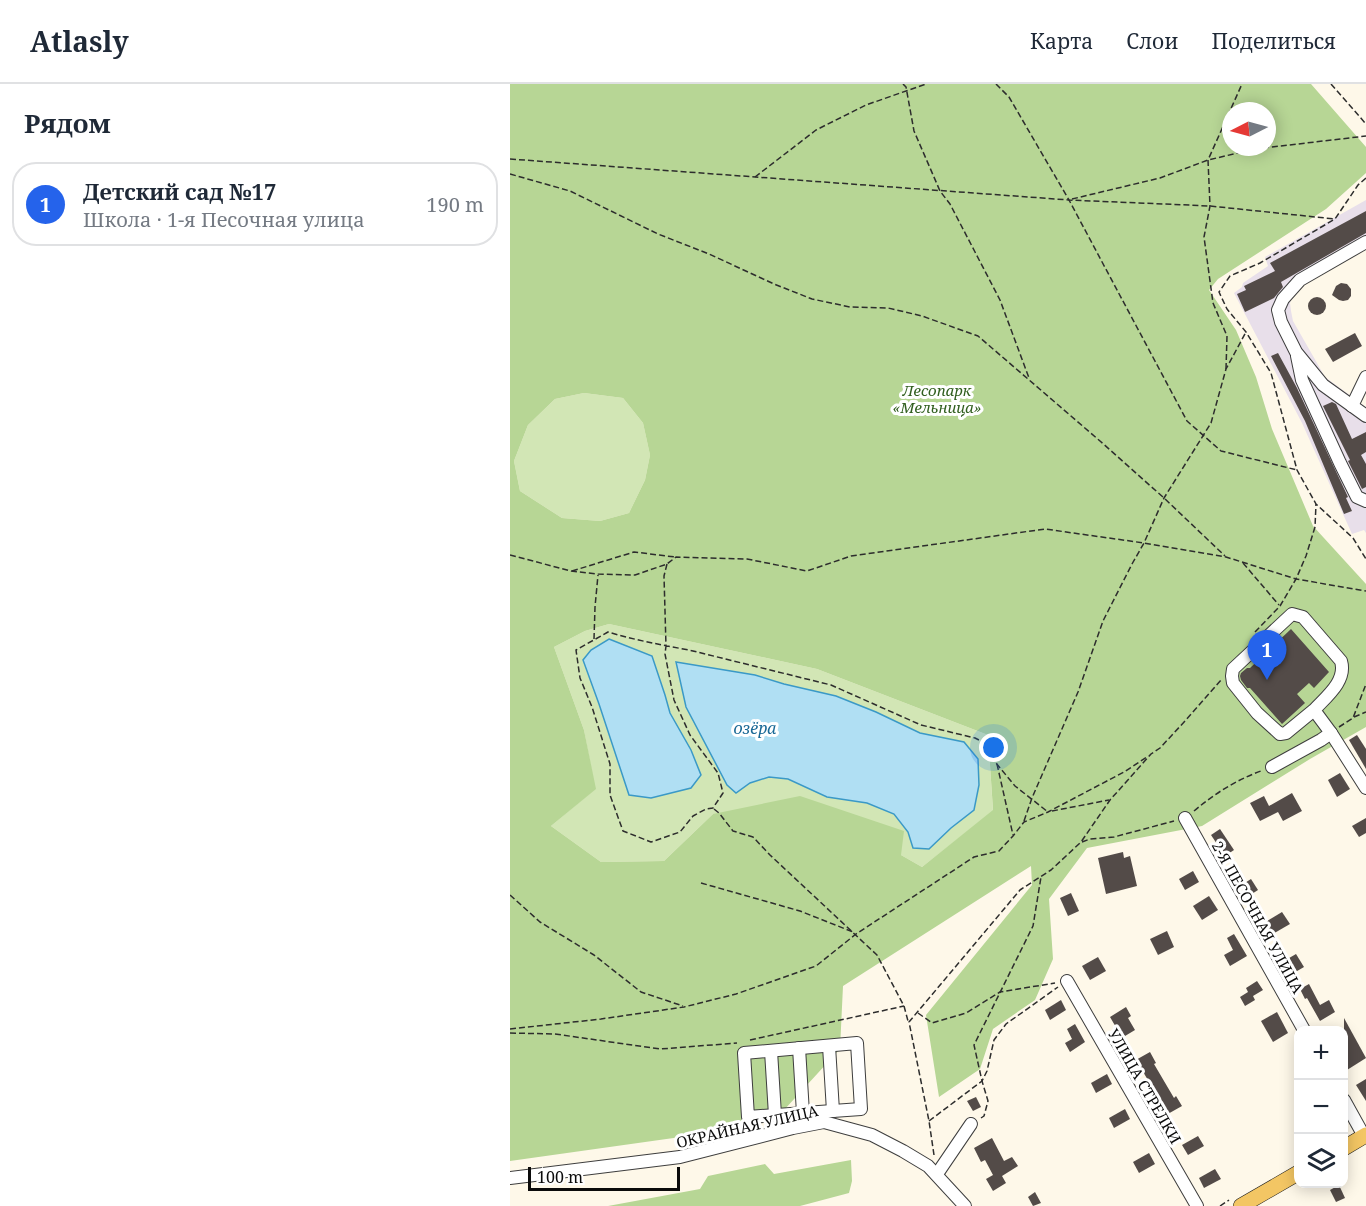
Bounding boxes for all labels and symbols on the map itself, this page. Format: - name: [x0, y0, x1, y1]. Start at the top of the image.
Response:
- north arrow: [1222, 102, 1276, 156]
- park label: Лесопарк «Мельница»: [892, 380, 982, 417]
- pin: 1: [1248, 630, 1287, 680]
- water label: озёра: [734, 717, 776, 739]
- your location: [979, 733, 1008, 762]
- street label: 2-Я ПЕСОЧНАЯ УЛИЦА: [1208, 837, 1308, 997]
- street label: УЛИЦА СТРЕЛКИ: [1104, 1025, 1186, 1147]
- street label: ОКРАЙНАЯ УЛИЦА: [674, 1100, 820, 1152]
- scale bar: [528, 1164, 680, 1192]

